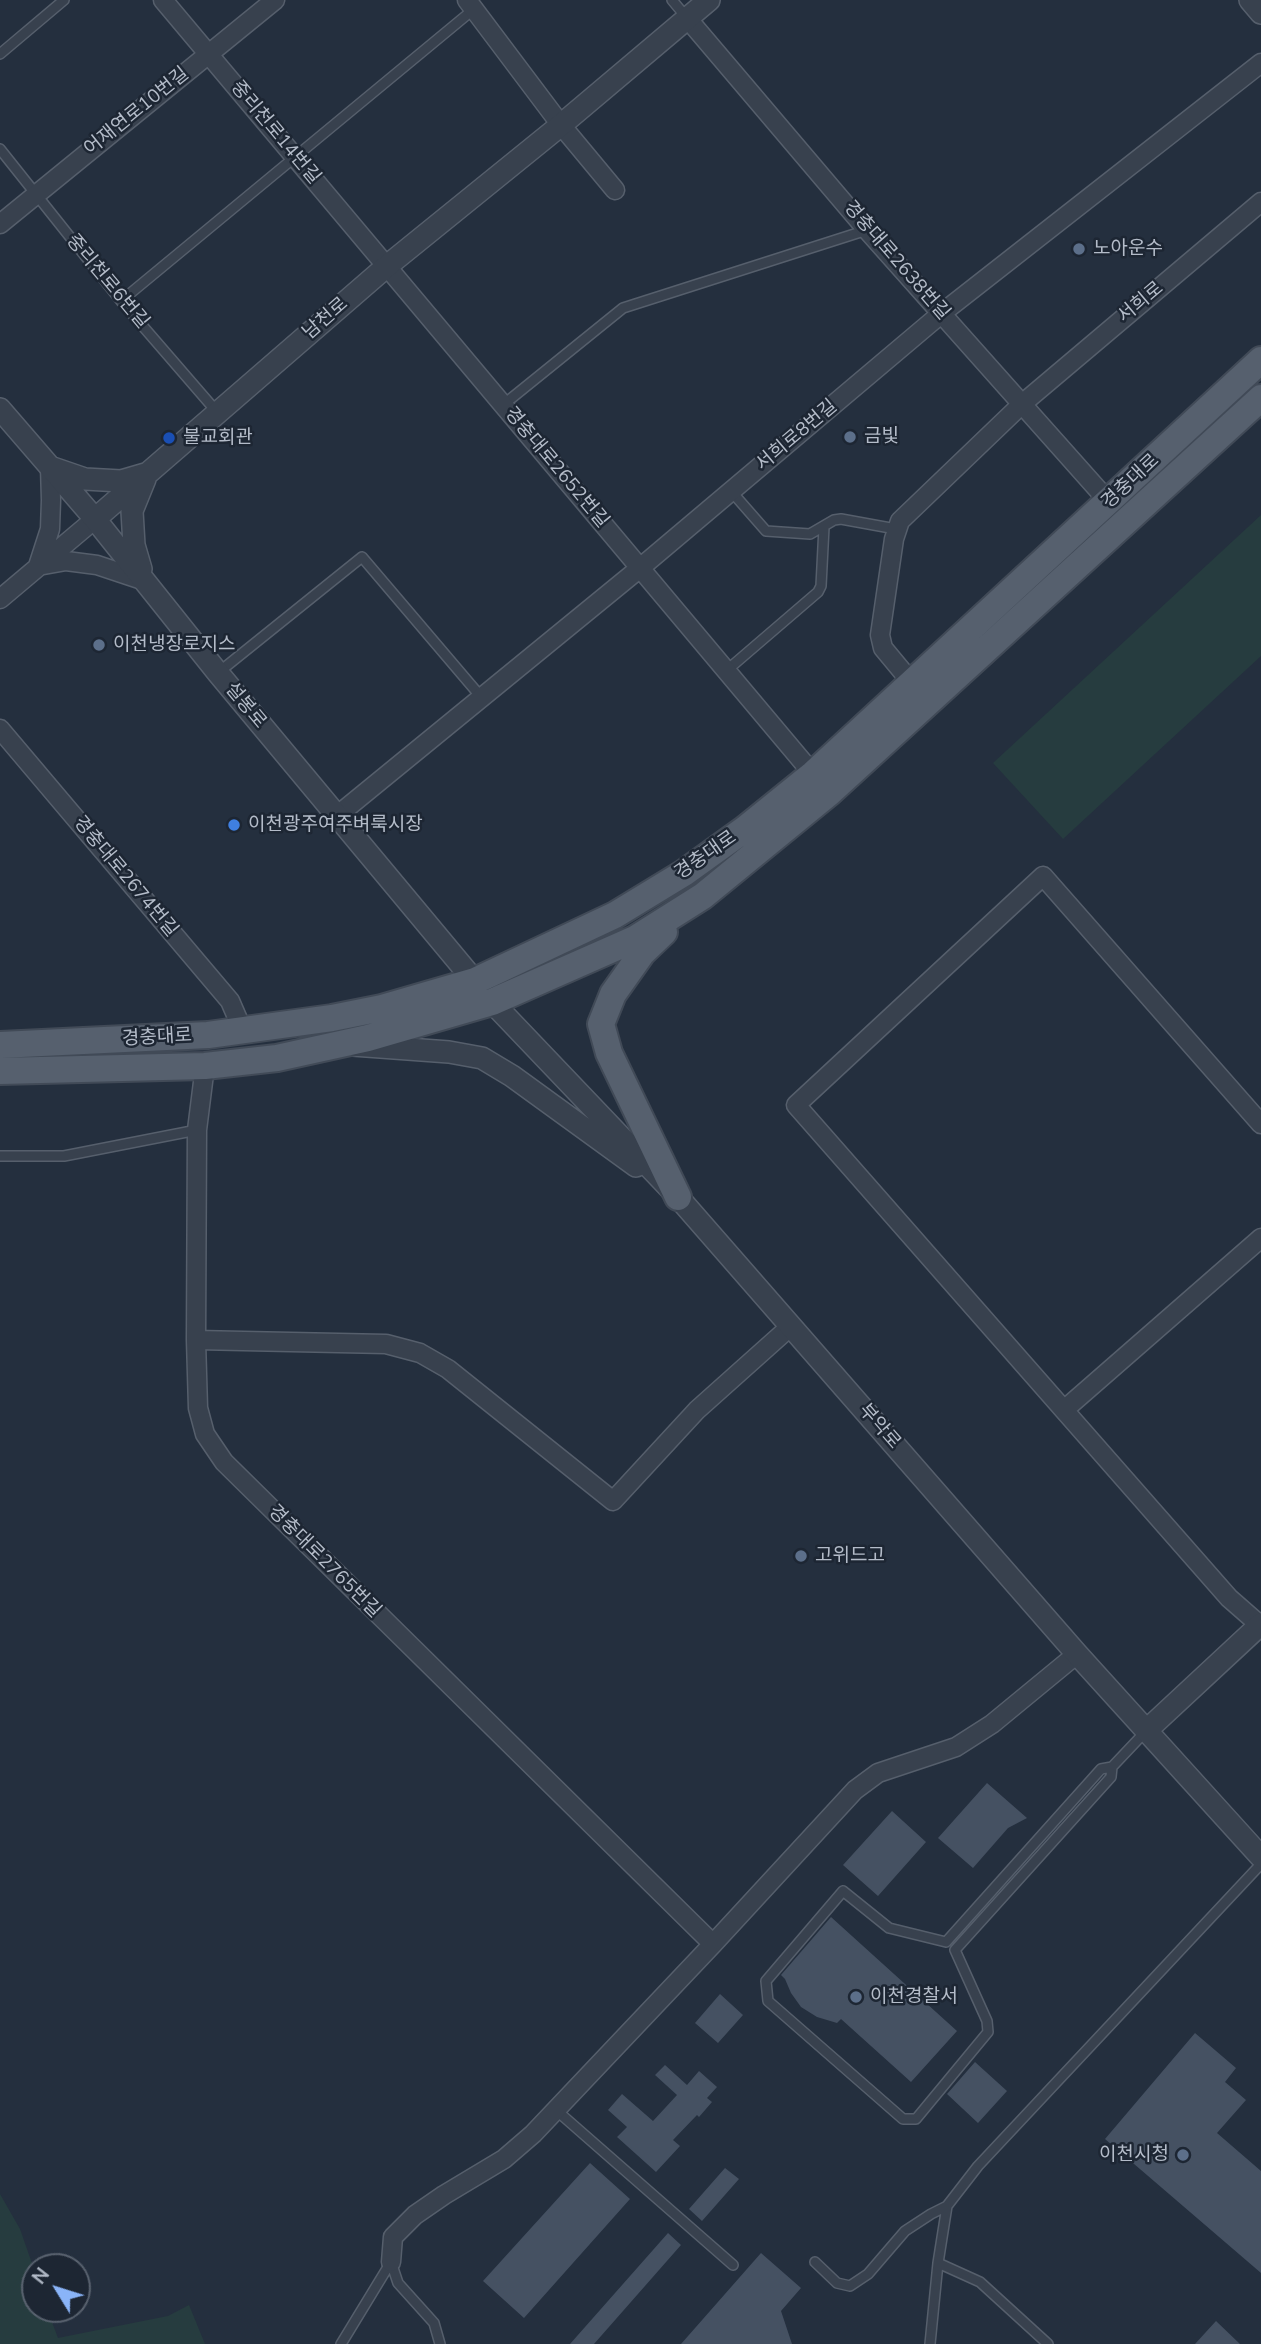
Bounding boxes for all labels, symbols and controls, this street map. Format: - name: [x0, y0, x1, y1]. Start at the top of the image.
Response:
- street label: 어재연로10번길: [80, 63, 194, 161]
- street label: 중리천로14번길: [225, 77, 325, 189]
- street label: 경충대로2638번길: [838, 197, 954, 325]
- street label: 중리천로6번길: [61, 230, 153, 334]
- place label: 노아운수: [1093, 238, 1163, 260]
- marker: 노아운수: [1071, 241, 1087, 257]
- street label: 서희로: [1114, 277, 1168, 329]
- street label: 남천로: [299, 293, 353, 345]
- street label: 서희로8번길: [752, 396, 842, 476]
- street label: 경충대로2652번길: [499, 403, 613, 533]
- place label: 금빛: [864, 426, 899, 448]
- place label: 불교회관: [183, 427, 253, 449]
- marker: 금빛: [842, 429, 858, 445]
- marker: 불교회관: [161, 430, 177, 446]
- street label: 경충대로: [1098, 450, 1164, 514]
- place label: 이천냉장로지스: [113, 634, 235, 656]
- marker: 이천냉장로지스: [91, 637, 107, 653]
- street label: 설봉로: [219, 679, 271, 733]
- street label: 경충대로2674번길: [68, 812, 182, 942]
- place label: 이천광주여주벼룩시장: [248, 814, 423, 836]
- marker: 이천광주여주벼룩시장: [226, 817, 242, 833]
- street label: 경충대로: [671, 827, 741, 885]
- street label: 경충대로: [121, 1025, 193, 1051]
- street label: 부악로: [853, 1400, 905, 1454]
- street label: 경충대로2765번길: [263, 1501, 385, 1623]
- place label: 고위드고: [815, 1545, 885, 1567]
- marker: 고위드고: [793, 1548, 809, 1564]
- place label: 이천경찰서: [870, 1986, 957, 2008]
- marker: 이천경찰서: [848, 1989, 864, 2005]
- place label: 이천시청: [1099, 2144, 1169, 2166]
- marker: 이천시청: [1175, 2147, 1191, 2163]
- north arrow: [21, 2253, 91, 2323]
- text: N: [26, 2263, 56, 2290]

